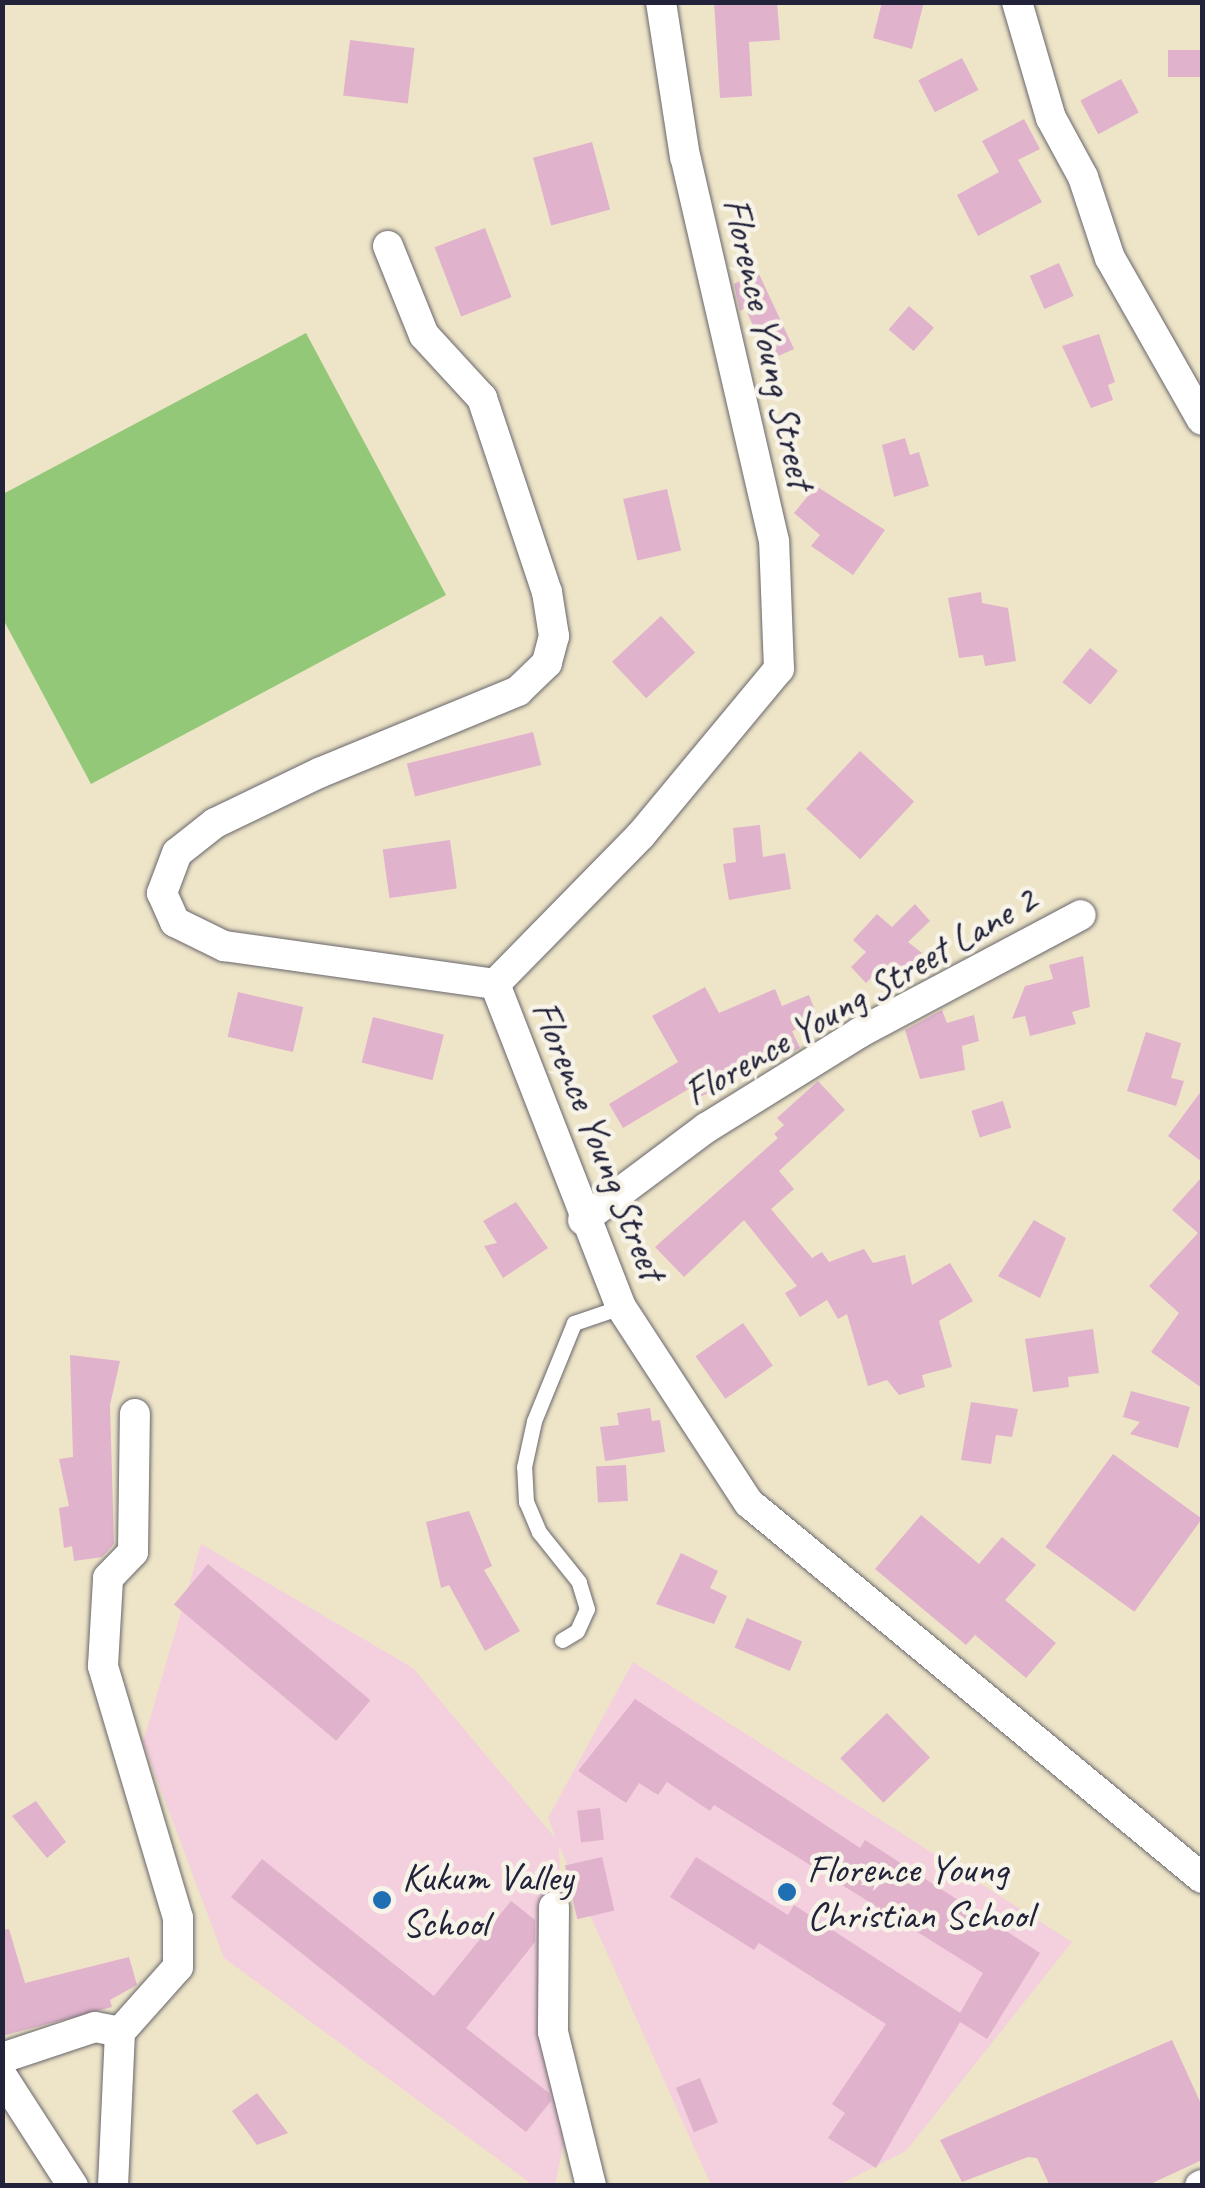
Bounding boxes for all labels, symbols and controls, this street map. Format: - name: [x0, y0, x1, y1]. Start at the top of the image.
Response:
- street label: Florence Young Street: [712, 193, 826, 493]
- street label: Florence Young Street Lane 2: [675, 875, 1045, 1117]
- street label: Florence Young Street: [521, 993, 677, 1287]
- place label: Florence Young Christian School: [807, 1845, 1031, 1939]
- place label: Kukum Valley School: [402, 1853, 574, 1947]
- marker: Florence Young Christian School: [776, 1881, 798, 1903]
- marker: Kukum Valley School: [371, 1889, 393, 1911]

